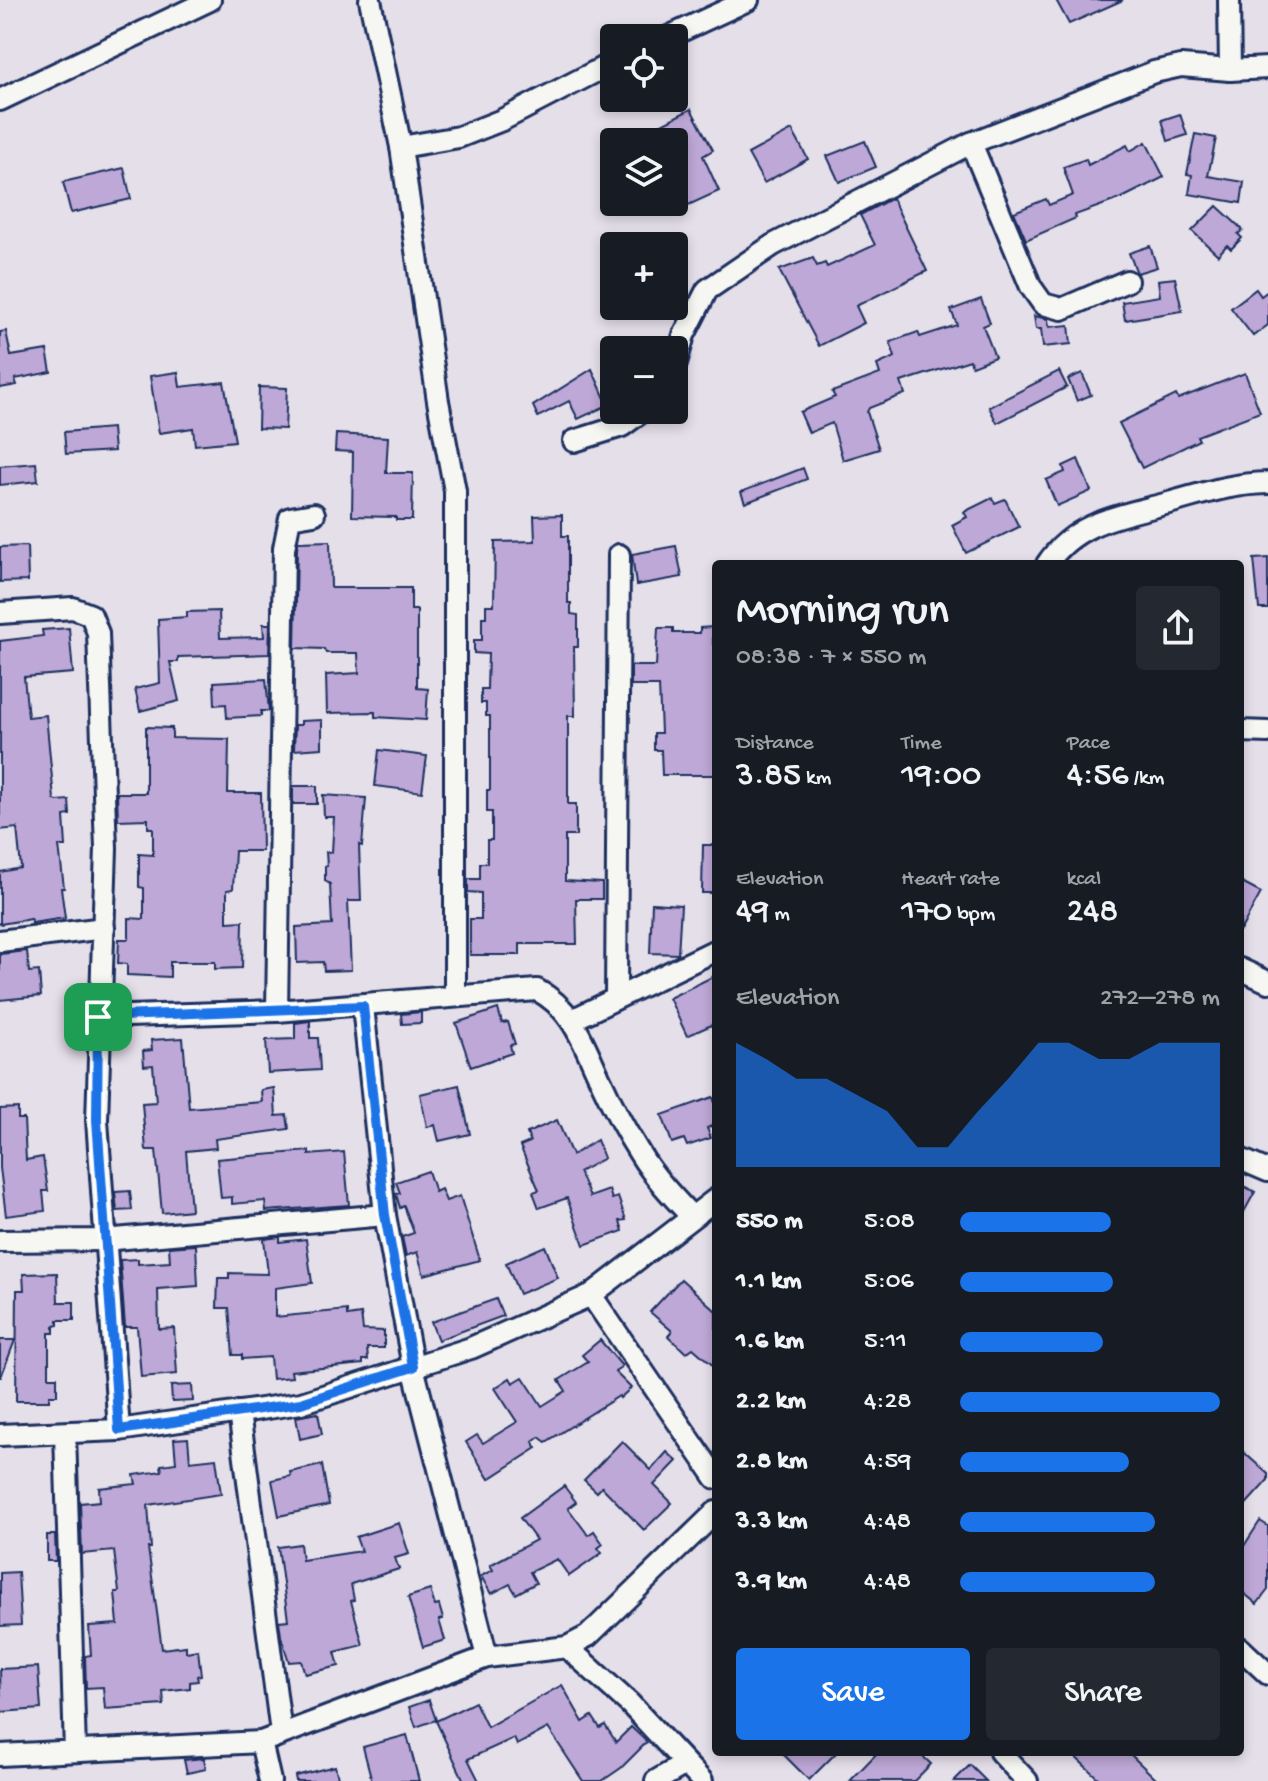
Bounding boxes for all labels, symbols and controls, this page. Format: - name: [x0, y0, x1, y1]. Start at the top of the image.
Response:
- map controls: [600, 24, 688, 424]
- button: locate: [600, 24, 688, 112]
- button: layers: [600, 128, 688, 216]
- button: +: [600, 232, 688, 320]
- button: −: [600, 336, 688, 424]
- button: share: [1136, 586, 1220, 670]
- text: Morning run: [736, 587, 949, 639]
- text: 08:38 · 7 × 550 m: [736, 643, 927, 674]
- text: Distance: [736, 731, 814, 757]
- text: Time: [901, 731, 942, 757]
- text: Pace: [1067, 731, 1110, 757]
- text: 3.85: [736, 757, 801, 797]
- text: 19:00: [901, 757, 981, 797]
- text: 4:56: [1067, 757, 1129, 797]
- text: km: [801, 766, 831, 792]
- text: /km: [1129, 766, 1164, 792]
- text: Elevation: [736, 867, 823, 893]
- text: Heart rate: [901, 867, 1000, 893]
- text: kcal: [1067, 867, 1101, 893]
- text: 49: [736, 893, 769, 933]
- text: 170: [901, 893, 952, 933]
- text: 248: [1067, 893, 1118, 933]
- text: m: [769, 902, 790, 928]
- text: bpm: [952, 902, 995, 928]
- pin: [64, 983, 132, 1051]
- text: Elevation: [736, 984, 839, 1015]
- text: 272–278 m: [1100, 984, 1220, 1015]
- icon: arrive: [76, 995, 120, 1039]
- text: 550 m: [736, 1207, 803, 1238]
- text: 5:08: [864, 1207, 915, 1238]
- text: 1.1 km: [736, 1267, 801, 1298]
- text: 5:06: [864, 1267, 914, 1298]
- text: 1.6 km: [736, 1327, 804, 1358]
- text: 5:11: [864, 1327, 907, 1358]
- text: 2.2 km: [736, 1387, 806, 1418]
- text: 4:28: [864, 1387, 911, 1418]
- text: 2.8 km: [736, 1447, 807, 1478]
- text: 4:59: [864, 1447, 911, 1478]
- text: 3.3 km: [736, 1507, 807, 1538]
- text: 4:48: [864, 1507, 911, 1538]
- text: 3.9 km: [736, 1567, 807, 1598]
- text: 4:48: [864, 1567, 911, 1598]
- button: Save: [736, 1648, 970, 1740]
- button: Share: [986, 1648, 1220, 1740]

